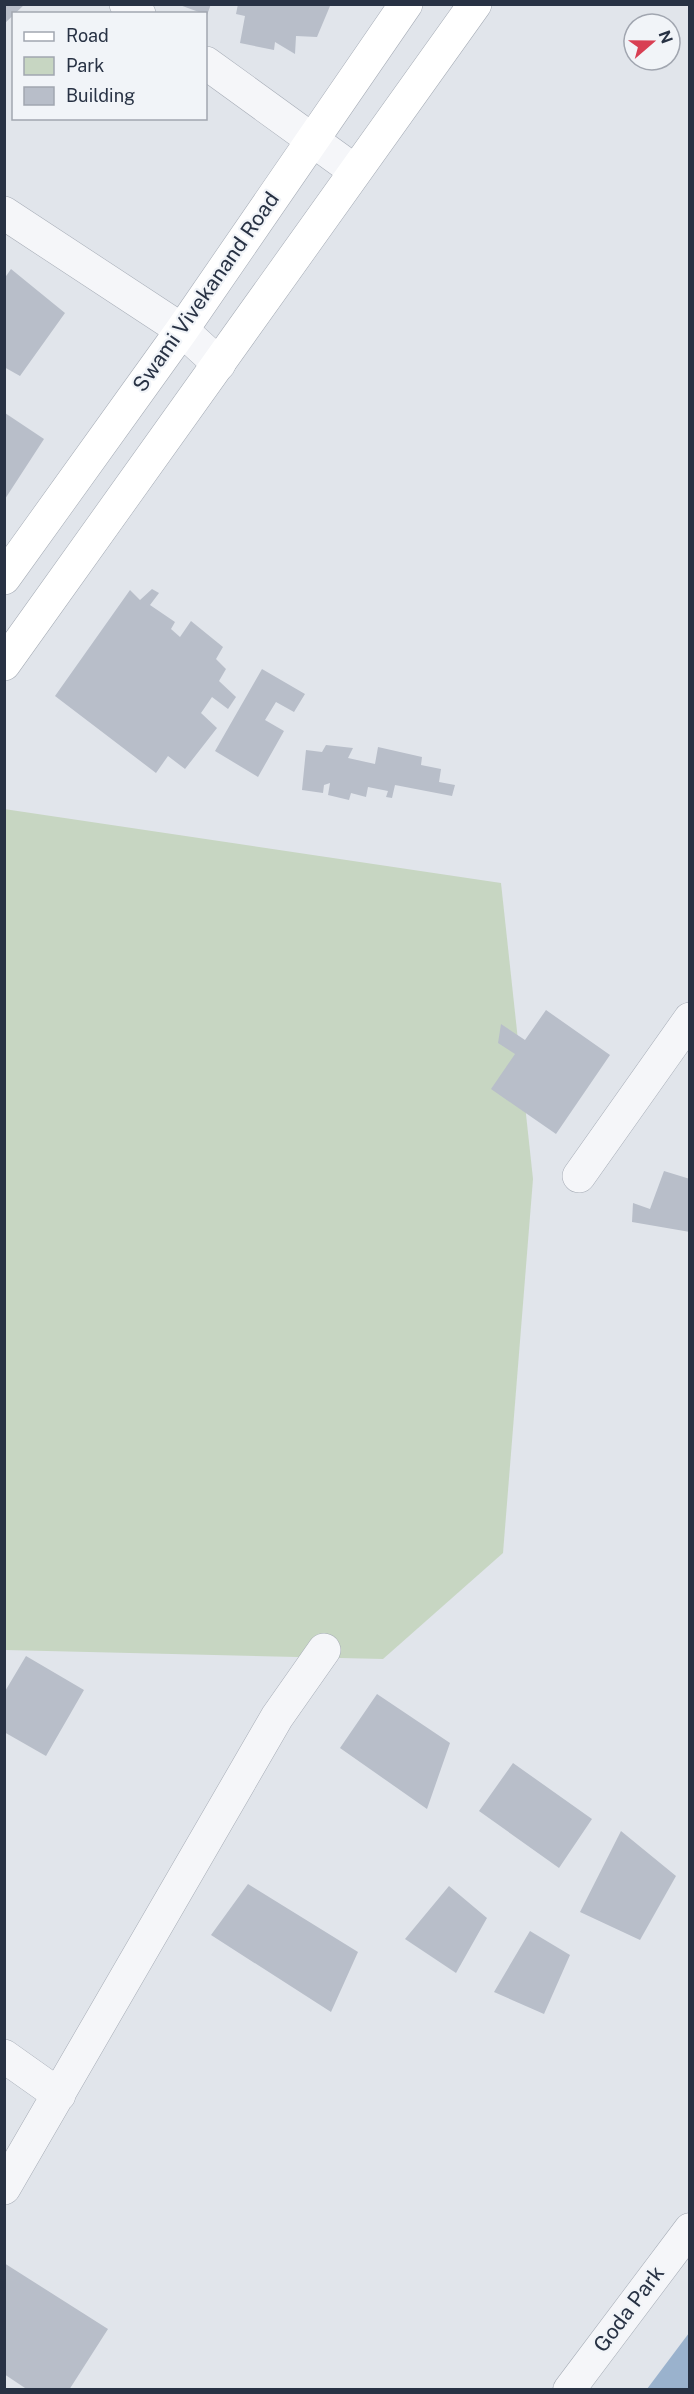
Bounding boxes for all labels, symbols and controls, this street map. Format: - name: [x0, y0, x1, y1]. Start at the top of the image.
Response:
- legend: [12, 12, 207, 120]
- north arrow: [622, 12, 682, 72]
- text: Road: [66, 25, 109, 46]
- text: N: [655, 28, 677, 46]
- text: Park: [66, 55, 104, 76]
- text: Building: [66, 85, 135, 106]
- street label: Swami Vivekanand Road: [127, 187, 284, 396]
- street label: Goda Park: [588, 2261, 669, 2357]

